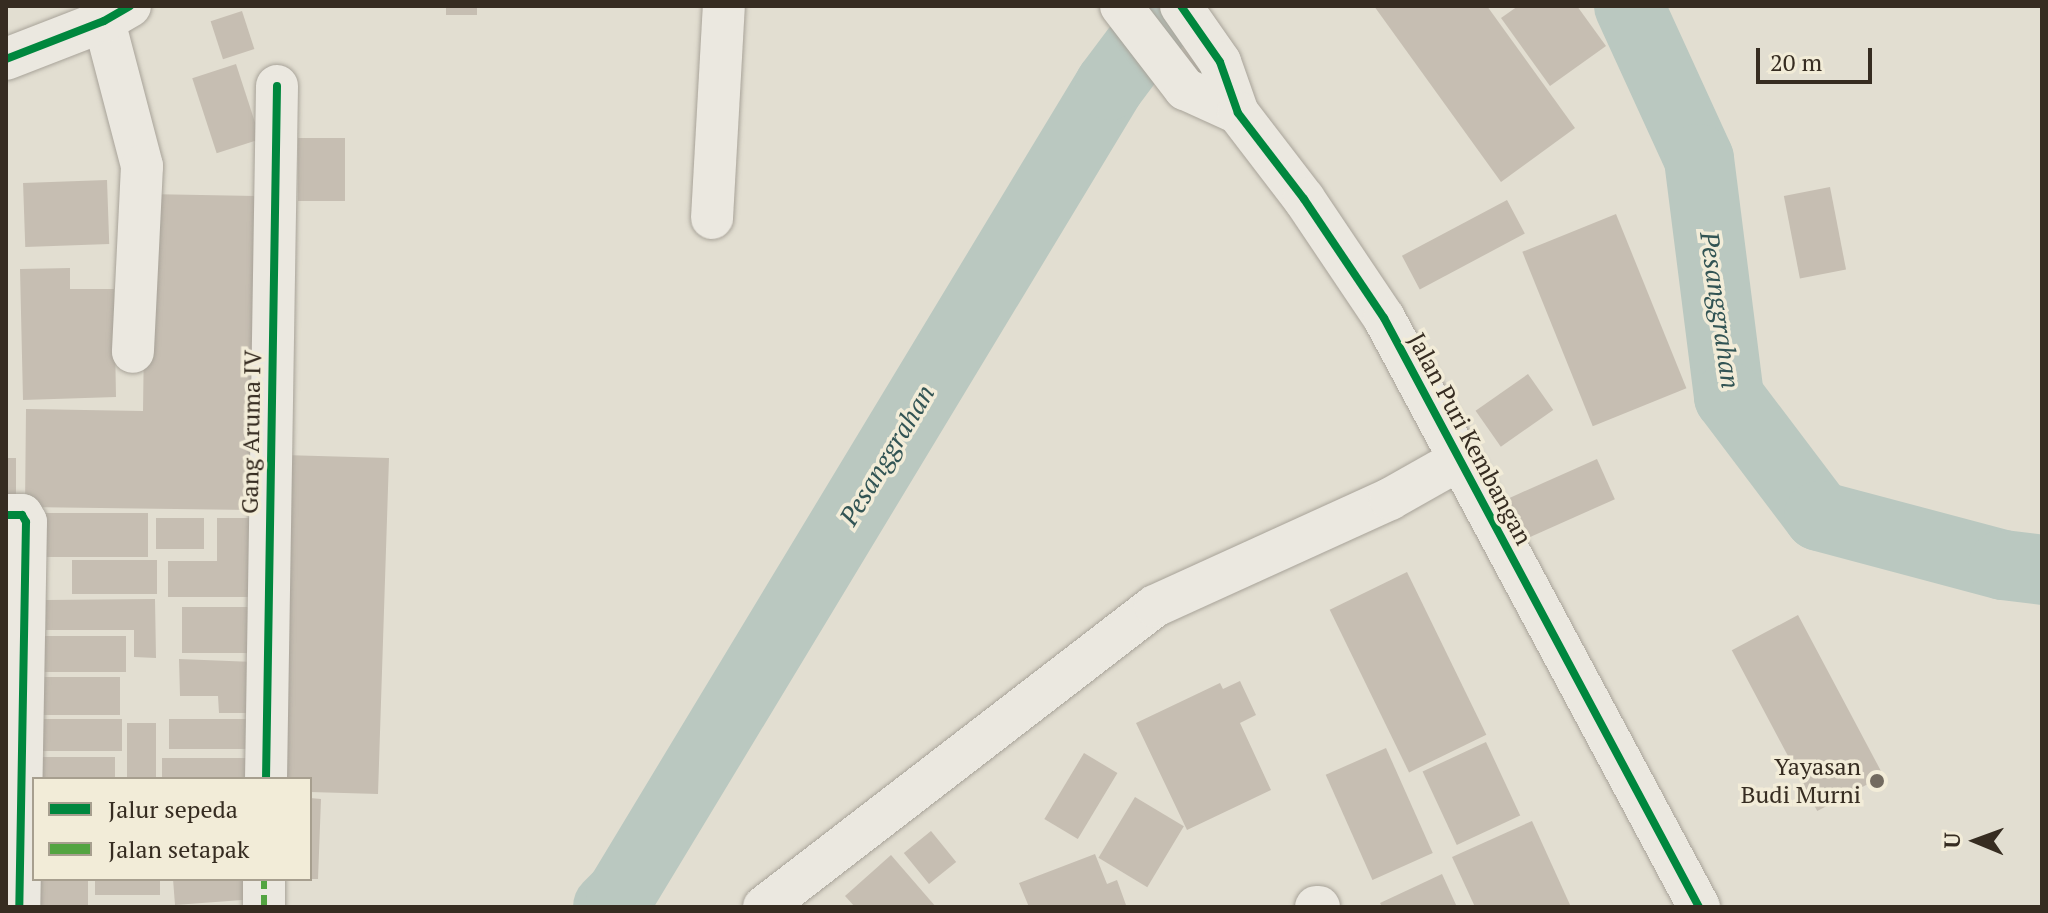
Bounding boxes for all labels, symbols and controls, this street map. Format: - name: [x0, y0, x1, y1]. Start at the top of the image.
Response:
- scale bar: [1760, 32, 1876, 82]
- text: 20 m: [1770, 46, 1822, 78]
- water label: Pesanggrahan: [1694, 229, 1746, 391]
- street label: Jalan Puri Kembangan: [1402, 328, 1538, 550]
- street label: Gang Aruma IV: [235, 350, 267, 514]
- water label: Pesanggrahan: [833, 379, 941, 531]
- place label: Yayasan Budi Murni: [1741, 753, 1861, 809]
- marker: Yayasan Budi Murni: [1868, 772, 1886, 790]
- legend: [32, 777, 312, 881]
- text: Jalur sepeda: [108, 793, 238, 825]
- north arrow: [1936, 801, 2016, 881]
- text: U: [1937, 832, 1966, 849]
- text: Jalan setapak: [108, 833, 249, 865]

